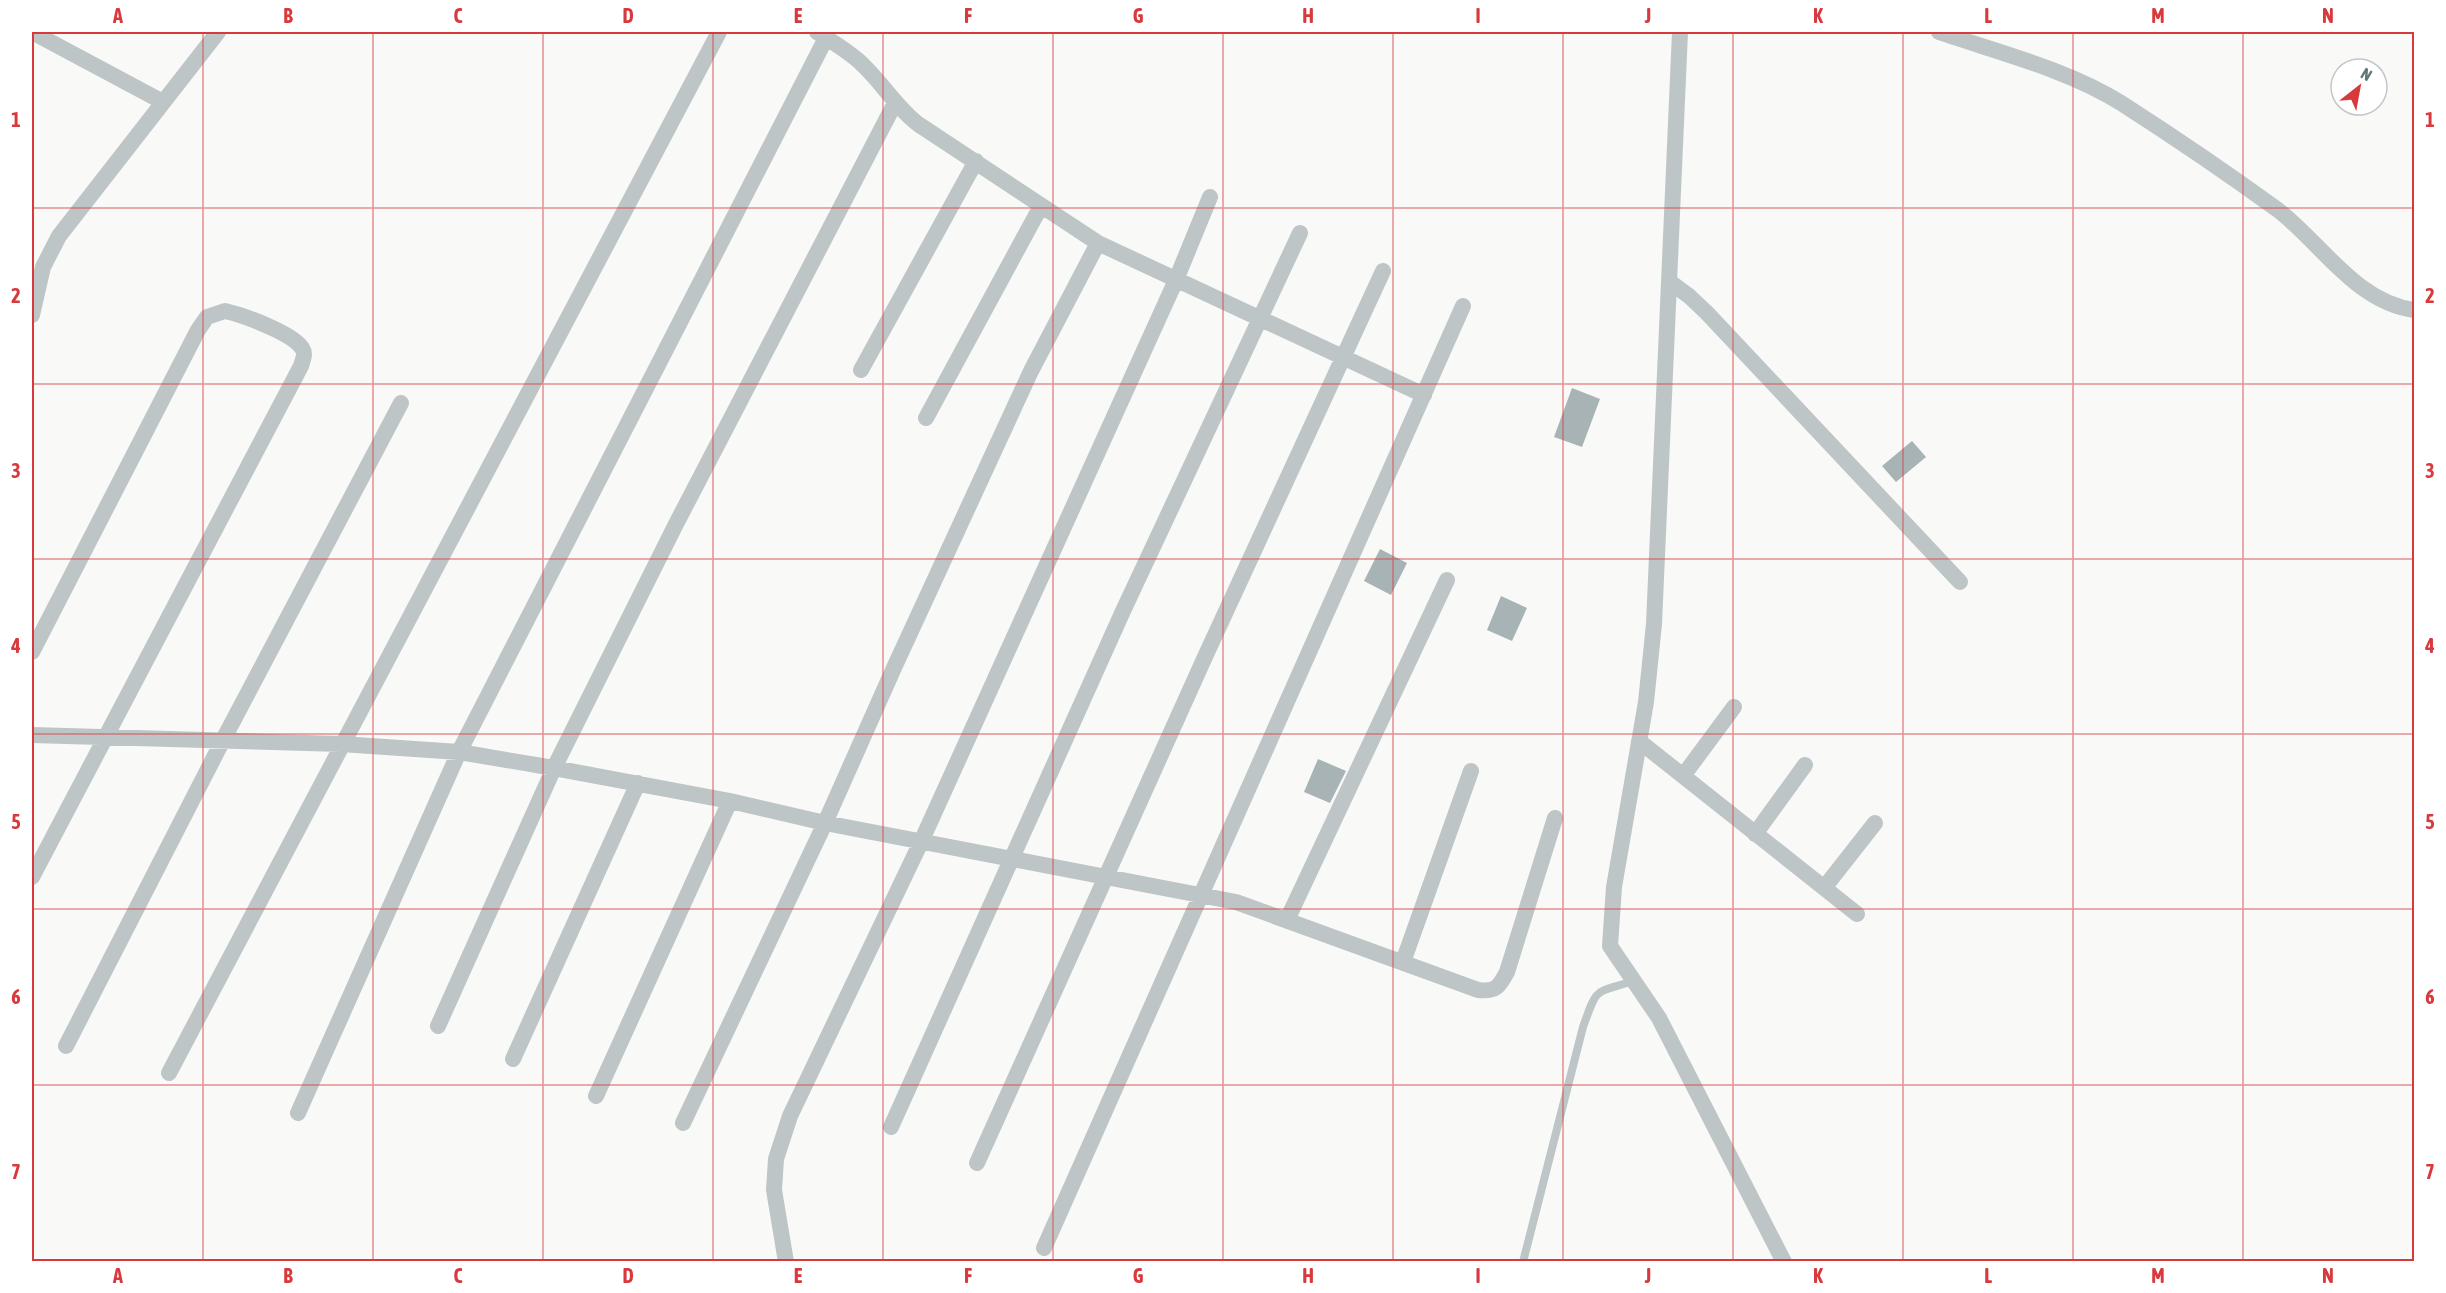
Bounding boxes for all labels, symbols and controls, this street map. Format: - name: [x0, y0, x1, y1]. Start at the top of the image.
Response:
- text: A: [112, 4, 123, 27]
- text: B: [283, 4, 293, 27]
- text: C: [454, 4, 463, 27]
- text: D: [622, 4, 634, 27]
- text: E: [794, 4, 803, 27]
- text: F: [964, 4, 972, 27]
- text: G: [1133, 4, 1144, 27]
- text: H: [1302, 4, 1314, 27]
- text: I: [1475, 4, 1481, 27]
- text: J: [1644, 4, 1651, 27]
- text: K: [1813, 4, 1823, 27]
- text: L: [1984, 4, 1992, 27]
- text: M: [2151, 4, 2165, 27]
- text: N: [2322, 4, 2334, 27]
- north arrow: [2329, 57, 2389, 117]
- text: N: [2358, 64, 2375, 84]
- text: 1: [11, 108, 21, 131]
- text: 1: [2425, 108, 2435, 131]
- text: 2: [11, 284, 21, 307]
- text: 2: [2425, 284, 2435, 307]
- text: 3: [11, 459, 21, 482]
- text: 3: [2425, 459, 2435, 482]
- text: 4: [10, 634, 21, 657]
- text: 4: [2424, 634, 2435, 657]
- text: 5: [11, 810, 21, 833]
- text: 5: [2425, 810, 2435, 833]
- text: 6: [11, 985, 21, 1008]
- text: 6: [2425, 985, 2435, 1008]
- text: 7: [11, 1160, 21, 1183]
- text: 7: [2425, 1160, 2435, 1183]
- text: A: [112, 1264, 123, 1287]
- text: B: [283, 1264, 293, 1287]
- text: C: [454, 1264, 463, 1287]
- text: D: [622, 1264, 634, 1287]
- text: E: [794, 1264, 803, 1287]
- text: F: [964, 1264, 972, 1287]
- text: G: [1133, 1264, 1144, 1287]
- text: H: [1302, 1264, 1314, 1287]
- text: I: [1475, 1264, 1481, 1287]
- text: J: [1644, 1264, 1651, 1287]
- text: K: [1813, 1264, 1823, 1287]
- text: L: [1984, 1264, 1992, 1287]
- text: M: [2151, 1264, 2165, 1287]
- text: N: [2322, 1264, 2334, 1287]

